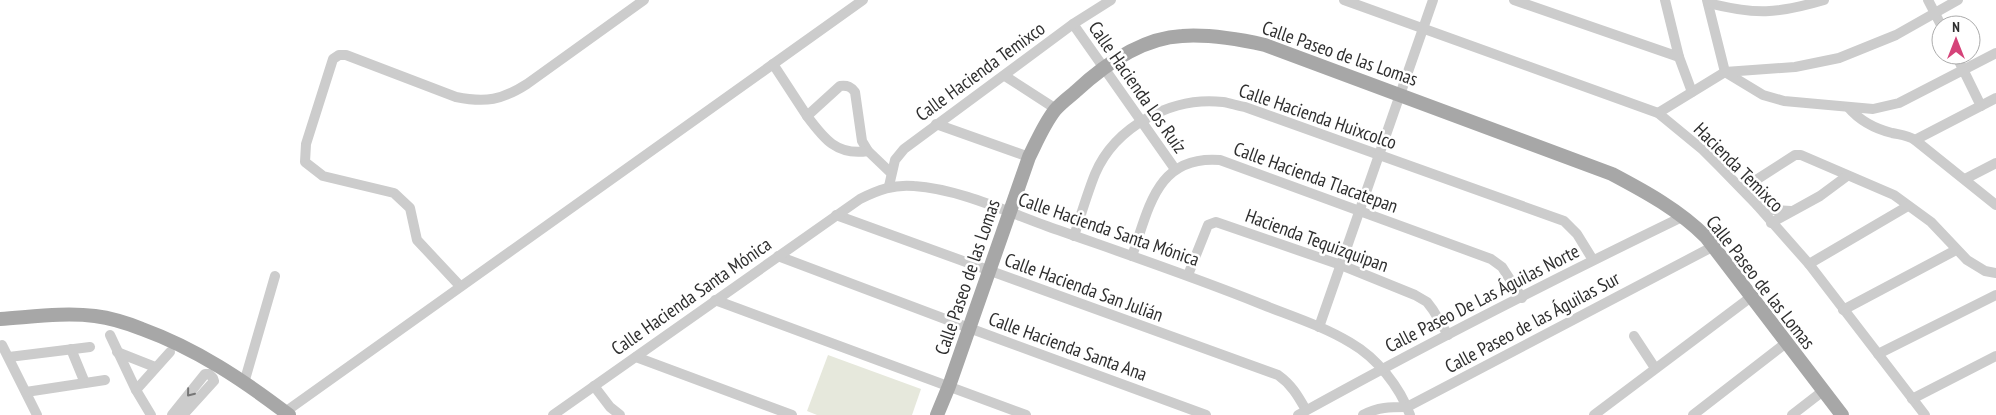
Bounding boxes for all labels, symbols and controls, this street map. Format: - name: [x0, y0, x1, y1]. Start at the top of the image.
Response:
- street label: Calle Paseo de las Lomas: [1259, 15, 1421, 91]
- north arrow: [1931, 15, 1981, 65]
- street label: Calle Hacienda Temixco: [911, 16, 1049, 126]
- street label: Calle Hacienda Los Ruíz: [1084, 16, 1193, 158]
- text: N: [1952, 18, 1960, 36]
- street label: Calle Hacienda Huixcolco: [1236, 78, 1400, 154]
- street label: Hacienda Temixco: [1689, 117, 1789, 217]
- street label: Calle Hacienda Tlacatepan: [1231, 136, 1401, 218]
- street label: Calle Hacienda Santa Mónica: [1015, 187, 1203, 271]
- street label: Calle Paseo de las Lomas: [929, 196, 1005, 358]
- street label: Hacienda Tequizquipan: [1242, 203, 1392, 277]
- street label: Calle Paseo de las Lomas: [1701, 210, 1821, 354]
- street label: Calle Hacienda Santa Mónica: [606, 232, 776, 360]
- street label: Calle Paseo De Las Águilas Norte: [1381, 239, 1583, 357]
- street label: Calle Hacienda San Julián: [1001, 247, 1167, 327]
- street label: Calle Paseo de las Águilas Sur: [1441, 265, 1624, 378]
- street label: Calle Hacienda Santa Ana: [986, 306, 1150, 386]
- one-way arrow: [187, 387, 195, 396]

